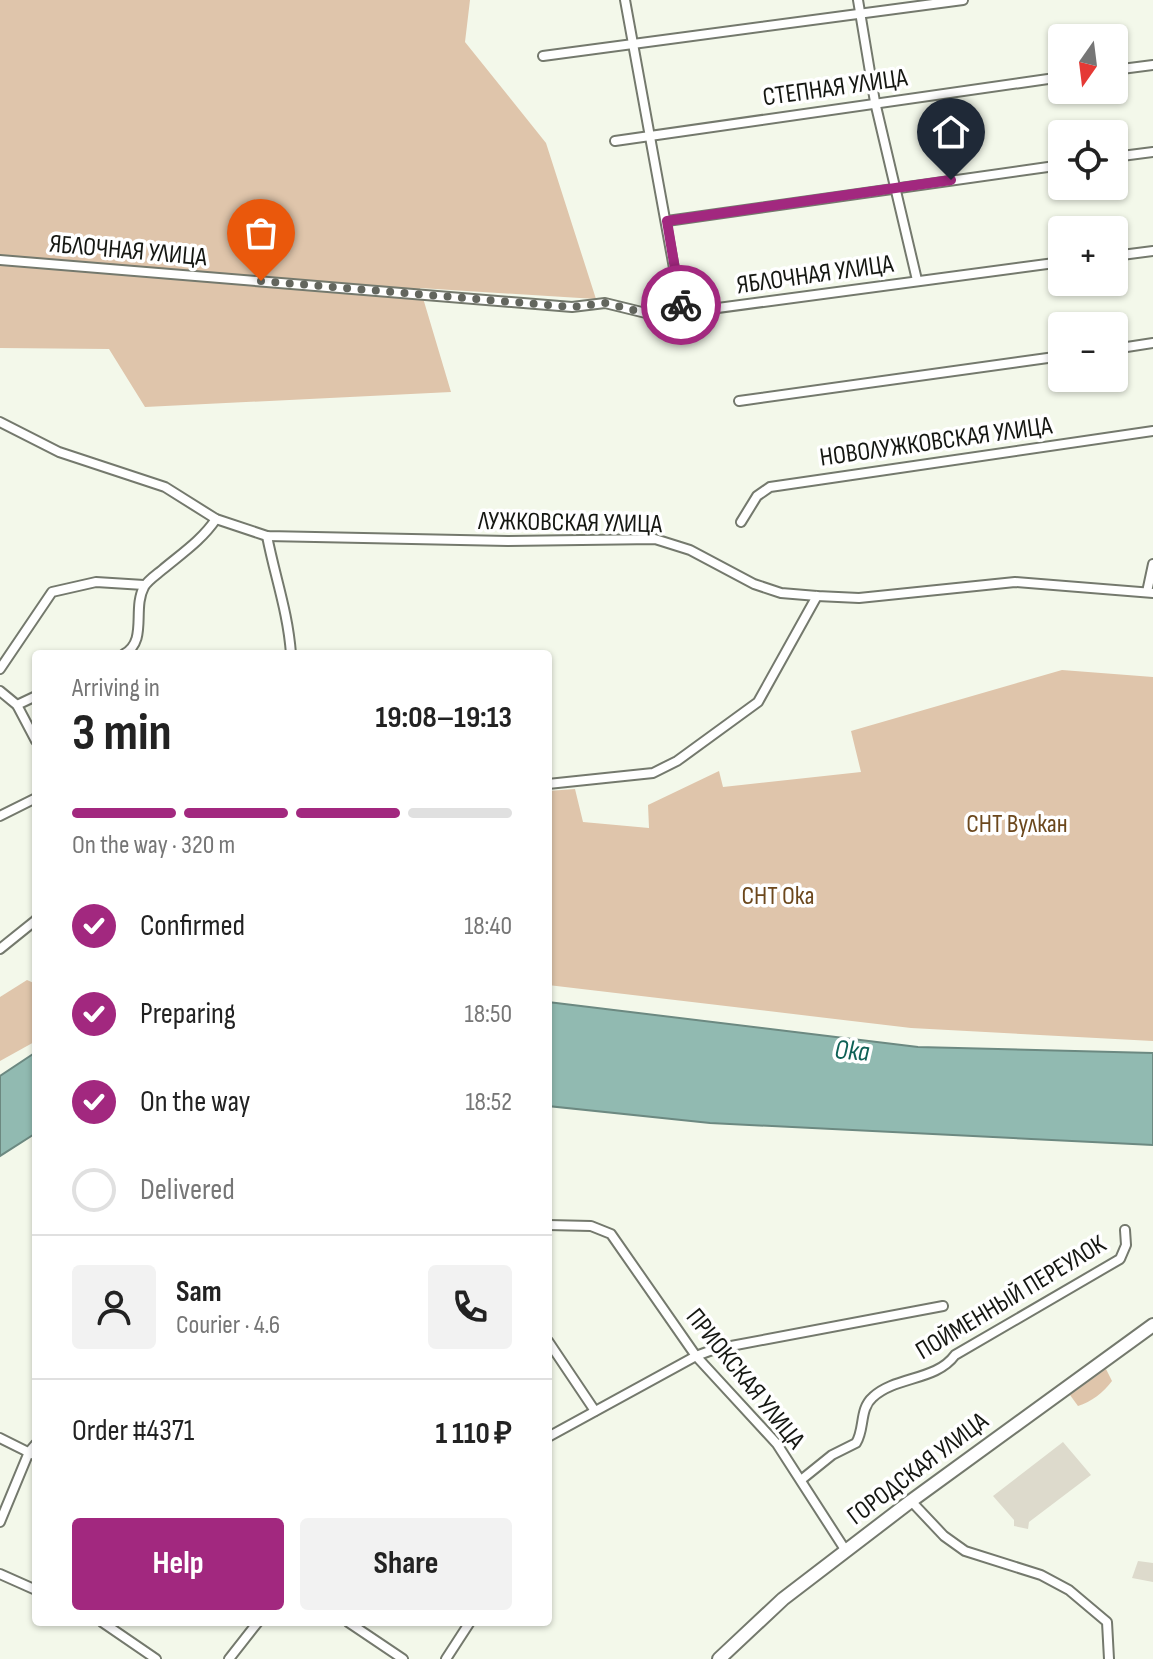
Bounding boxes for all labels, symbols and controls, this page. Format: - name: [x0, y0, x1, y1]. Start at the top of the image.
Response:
- north arrow: [1048, 24, 1128, 104]
- map controls: [1048, 24, 1128, 392]
- street label: СТЕПНАЯ УЛИЦА: [761, 62, 910, 113]
- pin: [917, 98, 985, 180]
- icon: home: [929, 110, 973, 154]
- button: locate: [1048, 120, 1128, 200]
- pin: [227, 199, 295, 281]
- icon: bag: [239, 211, 283, 255]
- button: +: [1048, 216, 1128, 296]
- street label: ЯБЛОЧНАЯ УЛИЦА: [48, 229, 209, 273]
- street label: ЯБЛОЧНАЯ УЛИЦА: [735, 249, 896, 301]
- courier: [641, 265, 721, 345]
- icon: bike: [659, 283, 703, 327]
- button: −: [1048, 312, 1128, 392]
- street label: НОВОЛУЖКОВСКАЯ УЛИЦА: [818, 410, 1055, 474]
- street label: ЛУЖКОВСКАЯ УЛИЦА: [477, 506, 663, 540]
- text: Arriving in: [72, 673, 160, 704]
- text: 19:08–19:13: [375, 700, 512, 736]
- text: 3 min: [72, 702, 172, 765]
- park label: СНТ Вулкан: [966, 809, 1068, 840]
- text: On the way · 320 m: [72, 830, 235, 861]
- park label: СНТ Ока: [741, 881, 815, 912]
- icon: check: [72, 904, 116, 948]
- text: Confirmed: [140, 908, 245, 944]
- text: 18:40: [464, 911, 512, 942]
- icon: check: [72, 992, 116, 1036]
- text: Preparing: [140, 996, 236, 1032]
- text: 18:50: [465, 999, 512, 1030]
- water label: Ока: [833, 1033, 871, 1069]
- icon: check: [72, 1080, 116, 1124]
- text: On the way: [140, 1084, 250, 1120]
- text: 18:52: [465, 1087, 512, 1118]
- text: Delivered: [140, 1172, 235, 1208]
- street label: ПОЙМЕННЫЙ ПЕРЕУЛОК: [910, 1229, 1112, 1367]
- button: person: [72, 1265, 156, 1349]
- button: phone: [428, 1265, 512, 1349]
- text: Sam: [176, 1274, 222, 1310]
- street label: ПРИОКСКАЯ УЛИЦА: [679, 1303, 812, 1456]
- text: Courier · 4.6: [176, 1310, 280, 1341]
- street label: ГОРОДСКАЯ УЛИЦА: [841, 1405, 995, 1532]
- text: Order #4371: [72, 1413, 194, 1449]
- text: 1 110 ₽: [436, 1416, 512, 1452]
- button: Help: [72, 1518, 284, 1610]
- button: Share: [300, 1518, 512, 1610]

